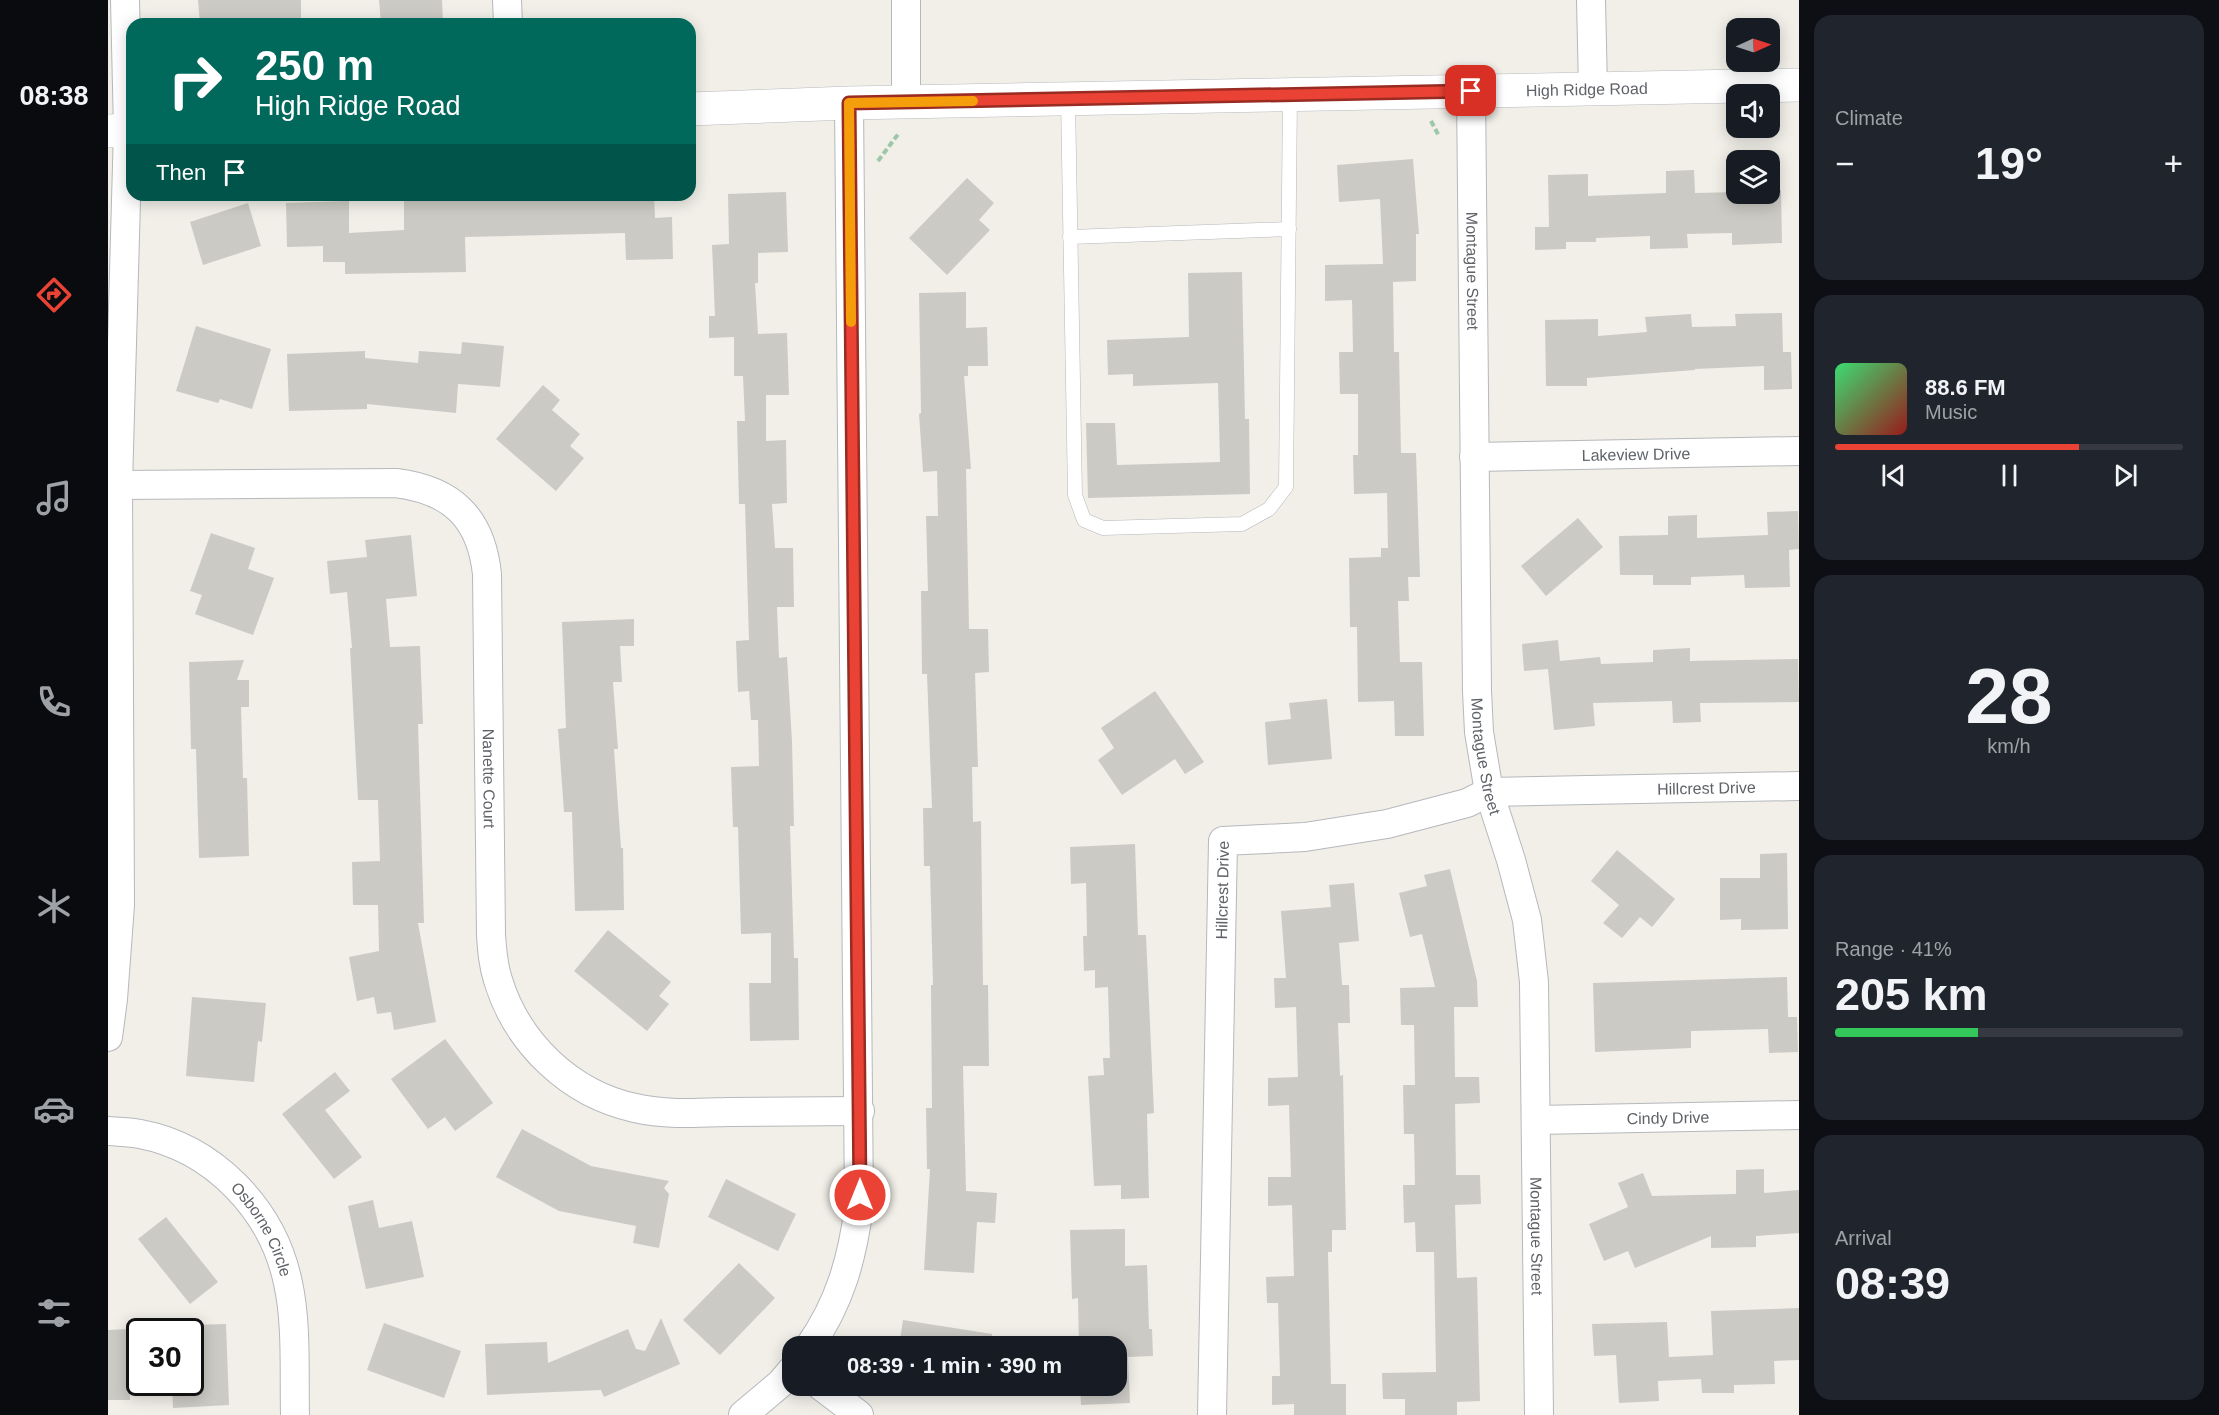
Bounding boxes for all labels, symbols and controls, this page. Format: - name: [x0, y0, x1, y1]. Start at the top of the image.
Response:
- north arrow: [1726, 18, 1780, 72]
- map controls: [1726, 18, 1780, 204]
- icon: right: [156, 42, 234, 120]
- text: 250 m: [255, 42, 374, 89]
- pin: [1445, 65, 1496, 116]
- icon: arrive: [1454, 74, 1487, 107]
- street label: High Ridge Road: [1526, 79, 1648, 99]
- text: 08:38: [19, 81, 89, 111]
- button: sound: [1726, 84, 1780, 138]
- text: High Ridge Road: [255, 91, 461, 121]
- text: Climate: [1835, 107, 1903, 129]
- text: 19°: [1975, 138, 2043, 189]
- text: −: [1835, 145, 1854, 182]
- text: +: [2164, 145, 2183, 182]
- button: layers: [1726, 150, 1780, 204]
- icon: arrive: [218, 156, 251, 189]
- text: Then: [156, 160, 206, 185]
- street label: Montague Street: [1464, 212, 1482, 331]
- icon: directions: [33, 274, 75, 316]
- text: 88.6 FM: [1925, 375, 2006, 400]
- text: Music: [1925, 401, 1977, 423]
- street label: Lakeview Drive: [1582, 445, 1690, 464]
- icon: previous: [1877, 459, 1910, 492]
- icon: pause: [1993, 459, 2026, 492]
- icon: next: [2109, 459, 2142, 492]
- icon: music: [33, 477, 75, 519]
- text: 28: [1966, 652, 2052, 740]
- icon: phone: [33, 681, 75, 723]
- street label: Montague Street: [1469, 697, 1504, 817]
- street label: Nanette Court: [480, 729, 498, 829]
- text: km/h: [1987, 735, 2031, 757]
- street label: Hillcrest Drive: [1657, 778, 1756, 797]
- street label: Hillcrest Drive: [1213, 840, 1232, 940]
- icon: climate: [33, 885, 75, 927]
- text: Range · 41%: [1835, 938, 1952, 960]
- text: 205 km: [1835, 969, 1988, 1020]
- icon: car: [33, 1088, 75, 1130]
- street label: Cindy Drive: [1626, 1108, 1710, 1127]
- position arrow: [828, 1163, 892, 1227]
- street label: Montague Street: [1528, 1177, 1546, 1296]
- street label: Osborne Circle: [228, 1179, 295, 1278]
- text: Arrival: [1835, 1227, 1892, 1249]
- text: 08:39: [1835, 1258, 1950, 1309]
- icon: filters: [33, 1292, 75, 1334]
- speed limit sign: 30: [126, 1318, 204, 1396]
- text: 08:39 · 1 min · 390 m: [847, 1353, 1062, 1378]

